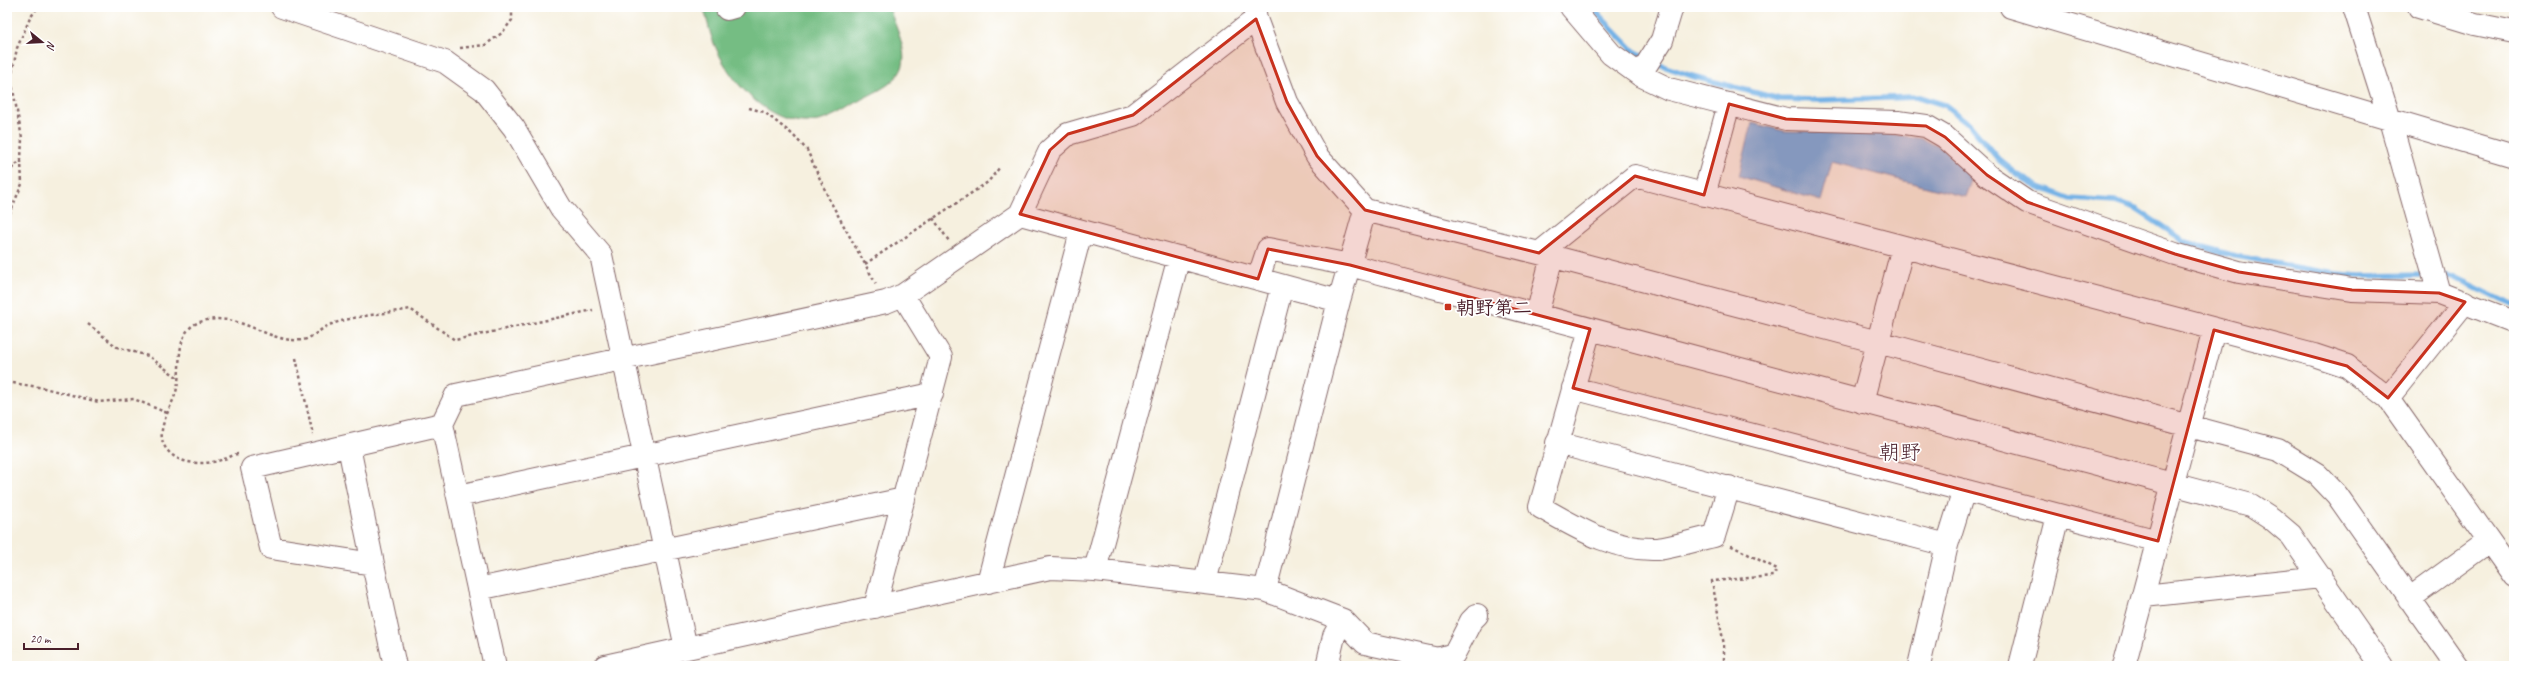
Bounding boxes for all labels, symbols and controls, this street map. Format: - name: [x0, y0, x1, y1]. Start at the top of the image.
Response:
- north arrow: [22, 22, 62, 62]
- text: N: [43, 40, 59, 53]
- place label: 朝野第二: [1456, 296, 1532, 320]
- marker: 朝野第二: [1443, 302, 1453, 312]
- district label: 朝野: [1879, 439, 1921, 465]
- scale bar: [24, 625, 78, 651]
- text: 20 m: [30, 631, 52, 647]

